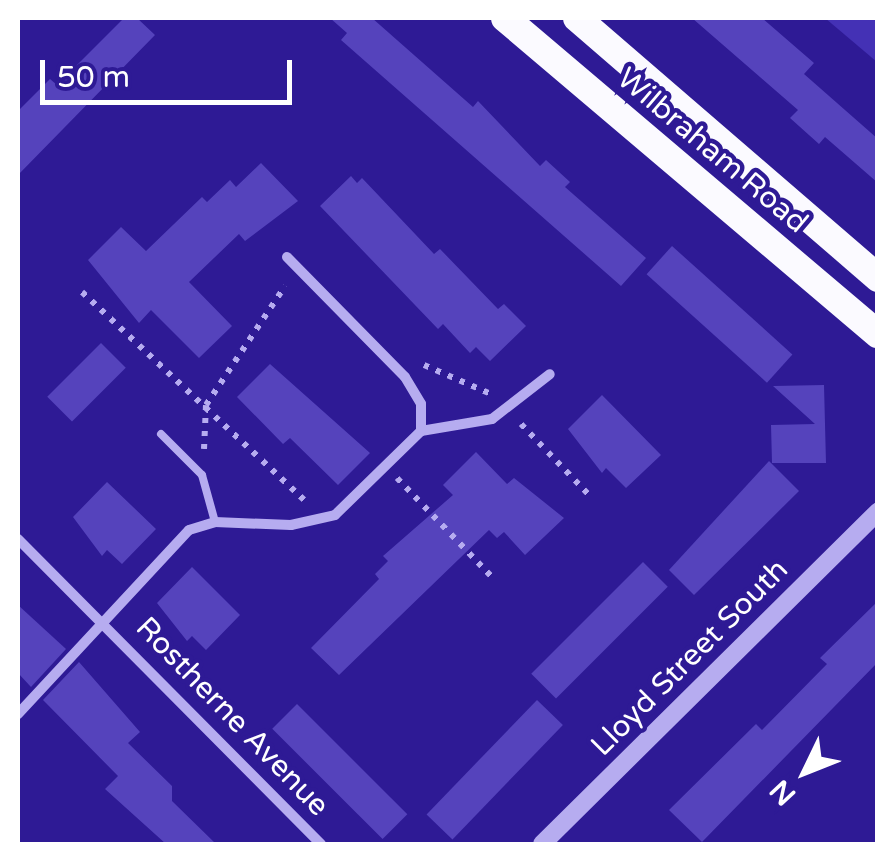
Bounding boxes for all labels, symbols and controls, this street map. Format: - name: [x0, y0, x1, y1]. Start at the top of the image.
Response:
- scale bar: [45, 40, 298, 102]
- text: 50 m: [57, 59, 130, 96]
- street label: Wilbraham Road: [609, 61, 815, 241]
- street label: Lloyd Street South: [584, 552, 796, 764]
- street label: Rostherne Avenue: [128, 610, 336, 824]
- north arrow: [755, 722, 855, 822]
- text: N: [763, 773, 803, 812]

